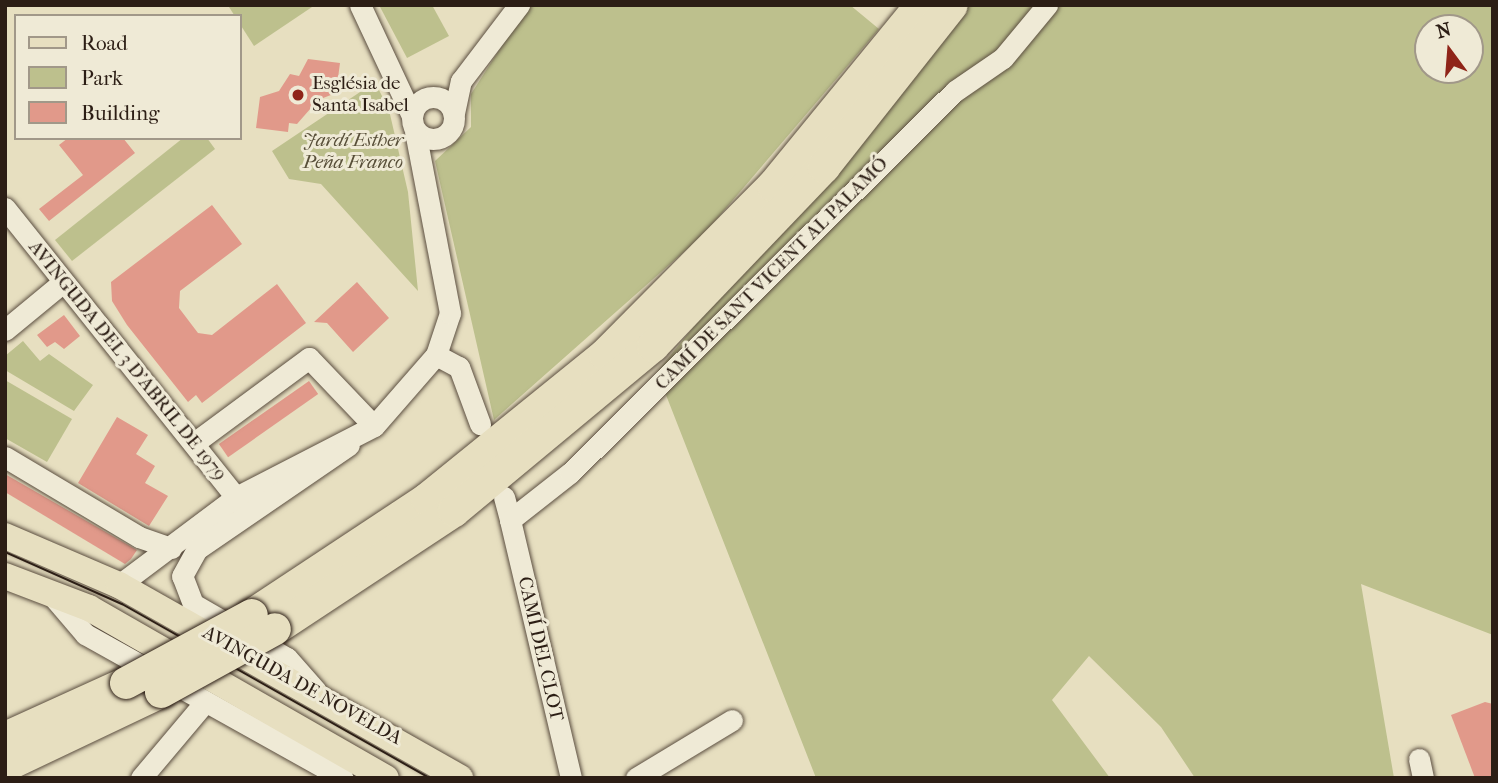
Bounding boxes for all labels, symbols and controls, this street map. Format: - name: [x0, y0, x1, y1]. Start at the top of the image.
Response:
- legend: [14, 14, 242, 140]
- north arrow: [1414, 14, 1484, 84]
- text: N: [1434, 18, 1454, 43]
- text: Road: [81, 31, 128, 55]
- text: Park: [81, 66, 123, 90]
- place label: Església de Santa Isabel: [312, 73, 409, 117]
- marker: Església de Santa Isabel: [290, 87, 306, 103]
- text: Building: [81, 101, 159, 125]
- park label: Jardí Esther Peña Franco: [303, 130, 403, 174]
- street label: CAMÍ DE SANT VICENT AL PALAMÓ: [651, 153, 893, 395]
- street label: AVINGUDA DEL 3 D'ABRIL DE 1979: [23, 237, 231, 485]
- street label: CAMÍ DEL CLOT: [512, 575, 568, 723]
- street label: AVINGUDA DE NOVELDA: [198, 622, 406, 750]

